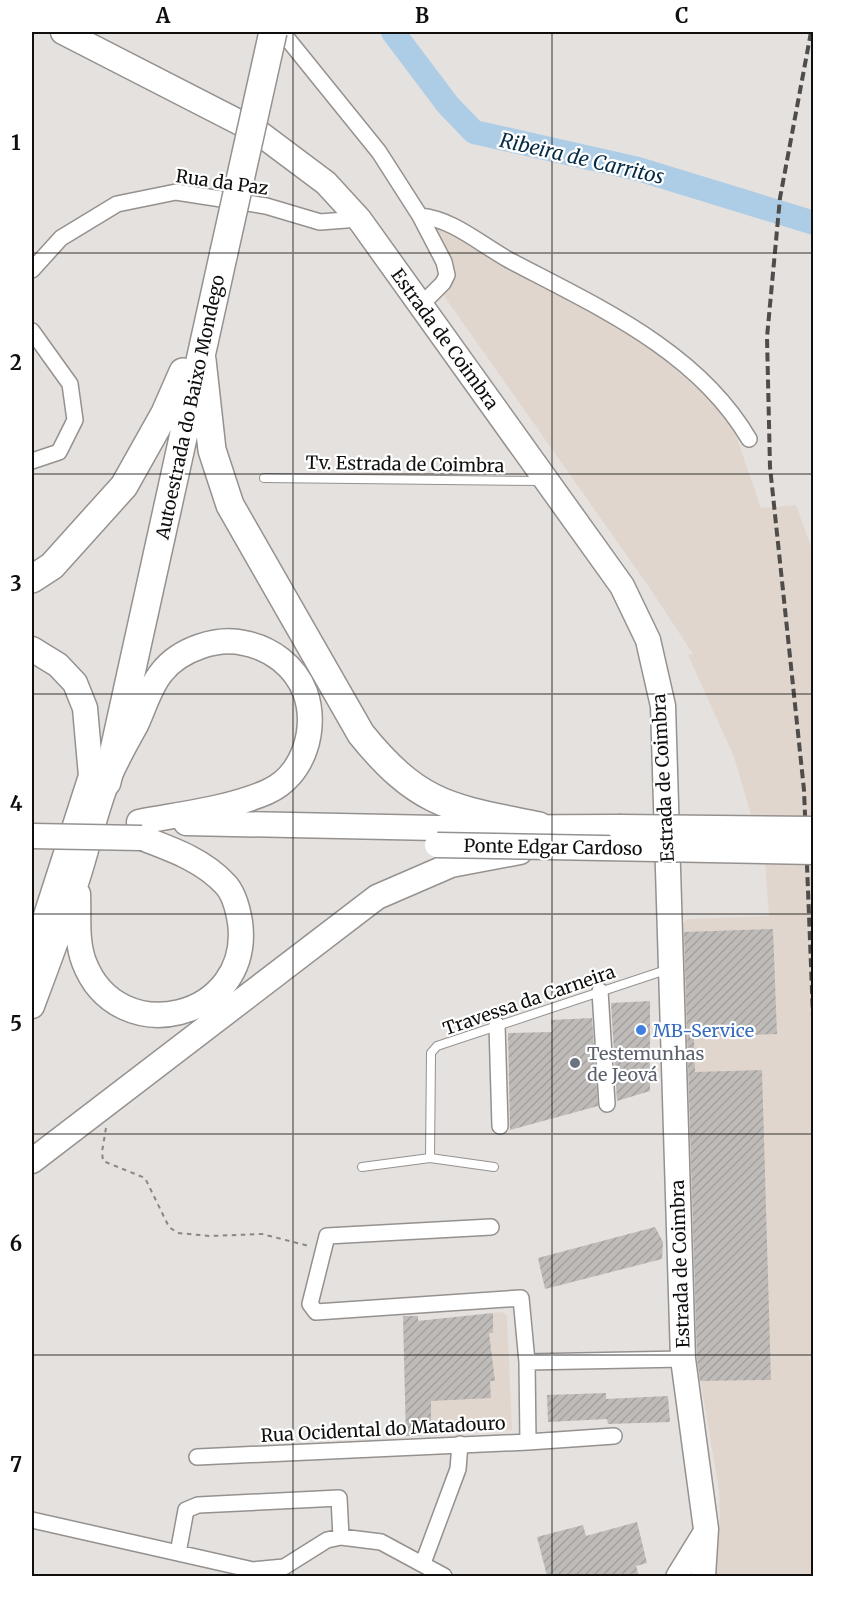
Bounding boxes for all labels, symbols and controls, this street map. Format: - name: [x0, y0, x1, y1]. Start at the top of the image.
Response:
- text: A: [155, 3, 171, 28]
- text: B: [415, 3, 429, 28]
- text: C: [675, 3, 689, 28]
- water label: Ribeira de Carritos: [497, 127, 667, 189]
- text: 1: [11, 130, 21, 155]
- street label: Rua da Paz: [174, 164, 270, 200]
- street label: Estrada de Coimbra: [386, 264, 504, 414]
- street label: Autoestrada do Baixo Mondego: [150, 273, 229, 542]
- text: 2: [10, 350, 22, 375]
- street label: Tv. Estrada de Coimbra: [306, 451, 505, 477]
- text: 3: [10, 571, 22, 596]
- street label: Estrada de Coimbra: [647, 693, 679, 863]
- text: 4: [10, 791, 23, 816]
- street label: Ponte Edgar Cardoso: [463, 834, 643, 860]
- street label: Travessa da Carneira: [440, 960, 618, 1040]
- text: 5: [10, 1011, 22, 1036]
- place label: MB-Service: [653, 1019, 754, 1042]
- marker: MB-Service: [634, 1023, 648, 1037]
- place label: Testemunhas de Jeová: [587, 1042, 705, 1086]
- marker: Testemunhas de Jeová: [568, 1056, 582, 1070]
- street label: Estrada de Coimbra: [666, 1179, 694, 1349]
- text: 6: [10, 1231, 22, 1256]
- street label: Rua Ocidental do Matadouro: [260, 1411, 506, 1447]
- text: 7: [10, 1452, 22, 1477]

